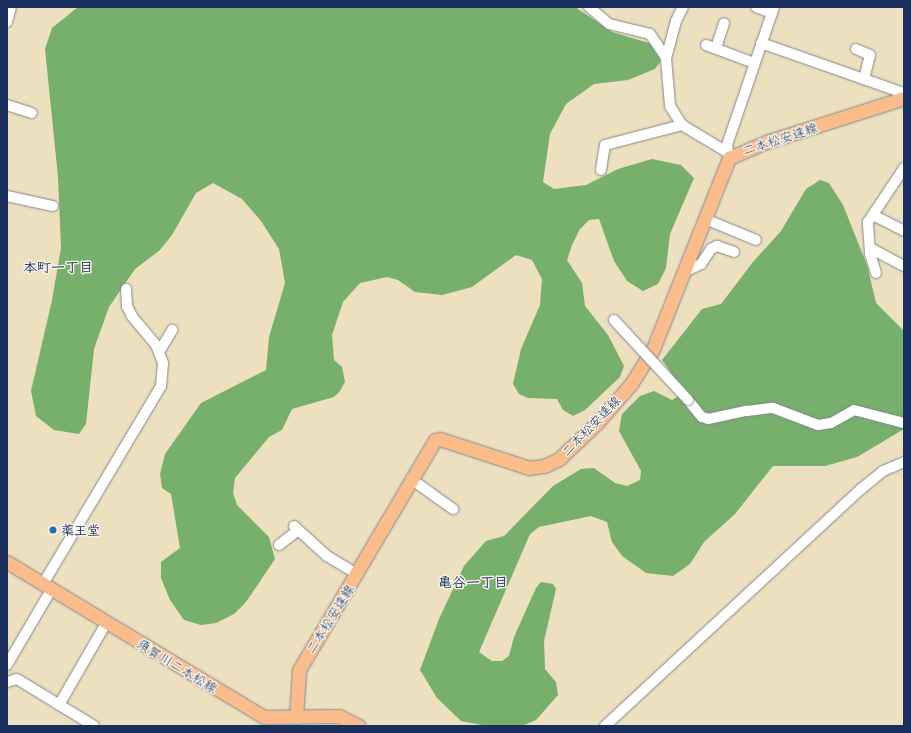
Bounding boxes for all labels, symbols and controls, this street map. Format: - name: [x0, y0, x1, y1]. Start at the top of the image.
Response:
- street label: 二本松安達線: [740, 120, 820, 158]
- district label: 本町一丁目: [23, 259, 93, 275]
- street label: 二本松安達線: [558, 393, 624, 459]
- place label: 薬王堂: [61, 522, 100, 538]
- marker: 薬王堂: [48, 525, 58, 535]
- district label: 亀谷一丁目: [438, 574, 508, 590]
- street label: 二本松安達線: [303, 582, 357, 656]
- street label: 須賀川二本松線: [134, 636, 220, 696]

